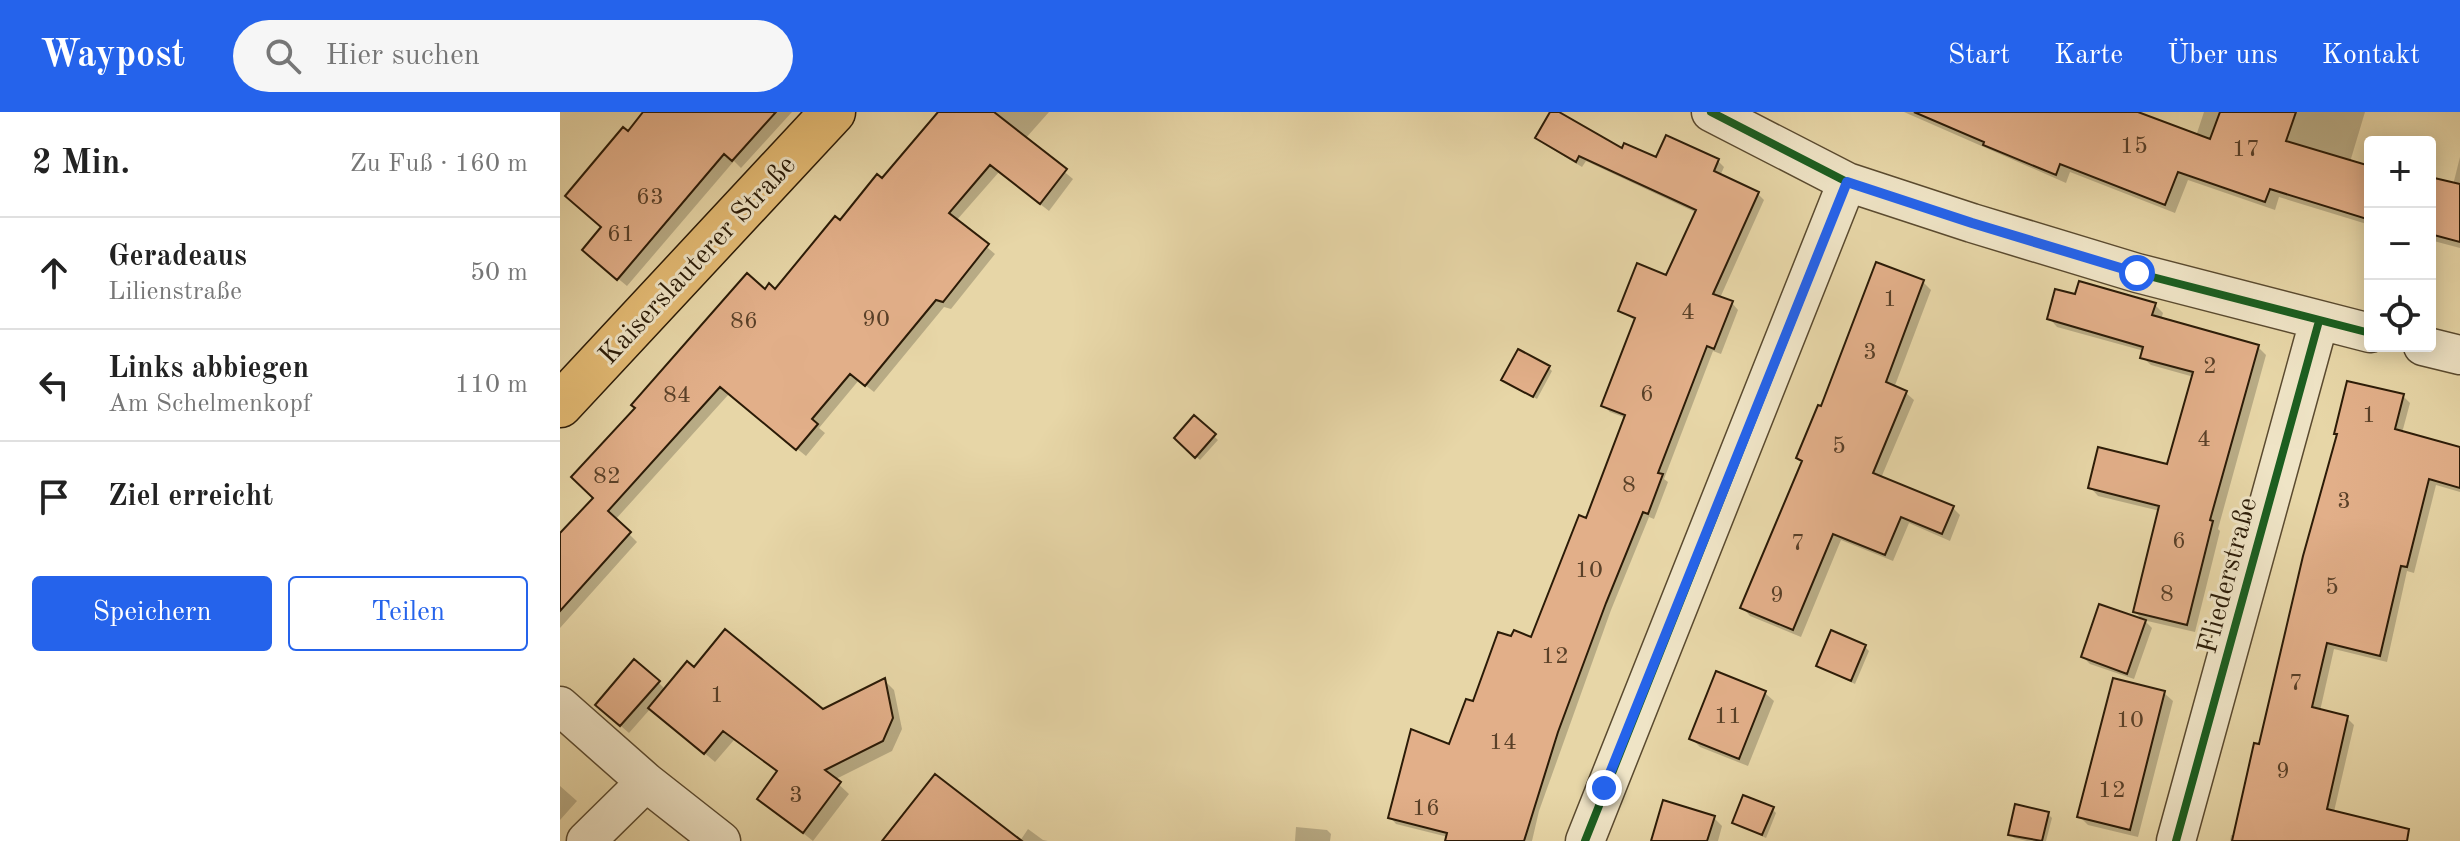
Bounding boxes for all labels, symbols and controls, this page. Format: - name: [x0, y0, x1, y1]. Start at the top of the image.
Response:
- search box: [233, 20, 793, 92]
- icon: search: [261, 34, 305, 78]
- text: Waypost: [40, 37, 185, 75]
- text: Hier suchen: [325, 41, 480, 71]
- text: Start: [1948, 42, 2010, 70]
- text: Karte: [2054, 42, 2123, 70]
- text: Über uns: [2167, 42, 2278, 70]
- text: Kontakt: [2322, 42, 2420, 70]
- house number: 15: [2120, 135, 2148, 159]
- map controls: [2364, 136, 2436, 352]
- button: +: [2364, 136, 2436, 208]
- house number: 17: [2232, 138, 2260, 162]
- text: 2 Min.: [32, 147, 130, 181]
- text: Zu Fuß · 160 m: [350, 151, 528, 177]
- street label: Kaiserslauterer Straße: [595, 151, 802, 371]
- house number: 63: [636, 186, 664, 210]
- button: −: [2364, 208, 2436, 280]
- house number: 61: [607, 223, 635, 247]
- text: Geradeaus: [108, 242, 247, 272]
- icon: ahead: [32, 251, 76, 295]
- route start: [2119, 255, 2155, 291]
- text: 50 m: [470, 260, 528, 286]
- text: Lilienstraße: [108, 279, 242, 305]
- button: locate: [2364, 280, 2436, 352]
- house number: 1: [1883, 288, 1897, 312]
- house number: 4: [1681, 301, 1695, 325]
- house number: 90: [862, 308, 890, 332]
- house number: 86: [730, 310, 758, 334]
- house number: 3: [1863, 341, 1877, 365]
- text: Links abbiegen: [108, 354, 309, 384]
- house number: 2: [2203, 355, 2217, 379]
- icon: left: [32, 363, 76, 407]
- text: 110 m: [455, 372, 528, 398]
- house number: 6: [1640, 383, 1654, 407]
- house number: 84: [663, 384, 691, 408]
- text: Am Schelmenkopf: [108, 391, 311, 417]
- house number: 1: [2362, 404, 2376, 428]
- house number: 4: [2197, 428, 2211, 452]
- house number: 5: [1832, 435, 1846, 459]
- house number: 82: [593, 465, 621, 489]
- house number: 8: [1622, 474, 1636, 498]
- icon: arrive: [32, 475, 76, 519]
- text: Ziel erreicht: [108, 482, 273, 512]
- house number: 3: [2337, 490, 2351, 514]
- street label: Fliederstraße: [2195, 495, 2263, 657]
- house number: 6: [2172, 530, 2186, 554]
- house number: 7: [1791, 532, 1805, 556]
- house number: 10: [1575, 559, 1603, 583]
- button: Speichern: [32, 576, 272, 651]
- button: Teilen: [288, 576, 528, 651]
- house number: 5: [2325, 576, 2339, 600]
- house number: 8: [2160, 583, 2174, 607]
- house number: 9: [1770, 584, 1784, 608]
- house number: 12: [1541, 645, 1569, 669]
- house number: 7: [2289, 672, 2303, 696]
- house number: 1: [710, 684, 724, 708]
- house number: 11: [1714, 705, 1742, 729]
- house number: 10: [2116, 709, 2144, 733]
- house number: 14: [1489, 731, 1517, 755]
- house number: 9: [2276, 760, 2290, 784]
- route end: [1586, 770, 1622, 806]
- house number: 12: [2098, 779, 2126, 803]
- house number: 3: [789, 784, 803, 808]
- house number: 16: [1412, 797, 1440, 821]

